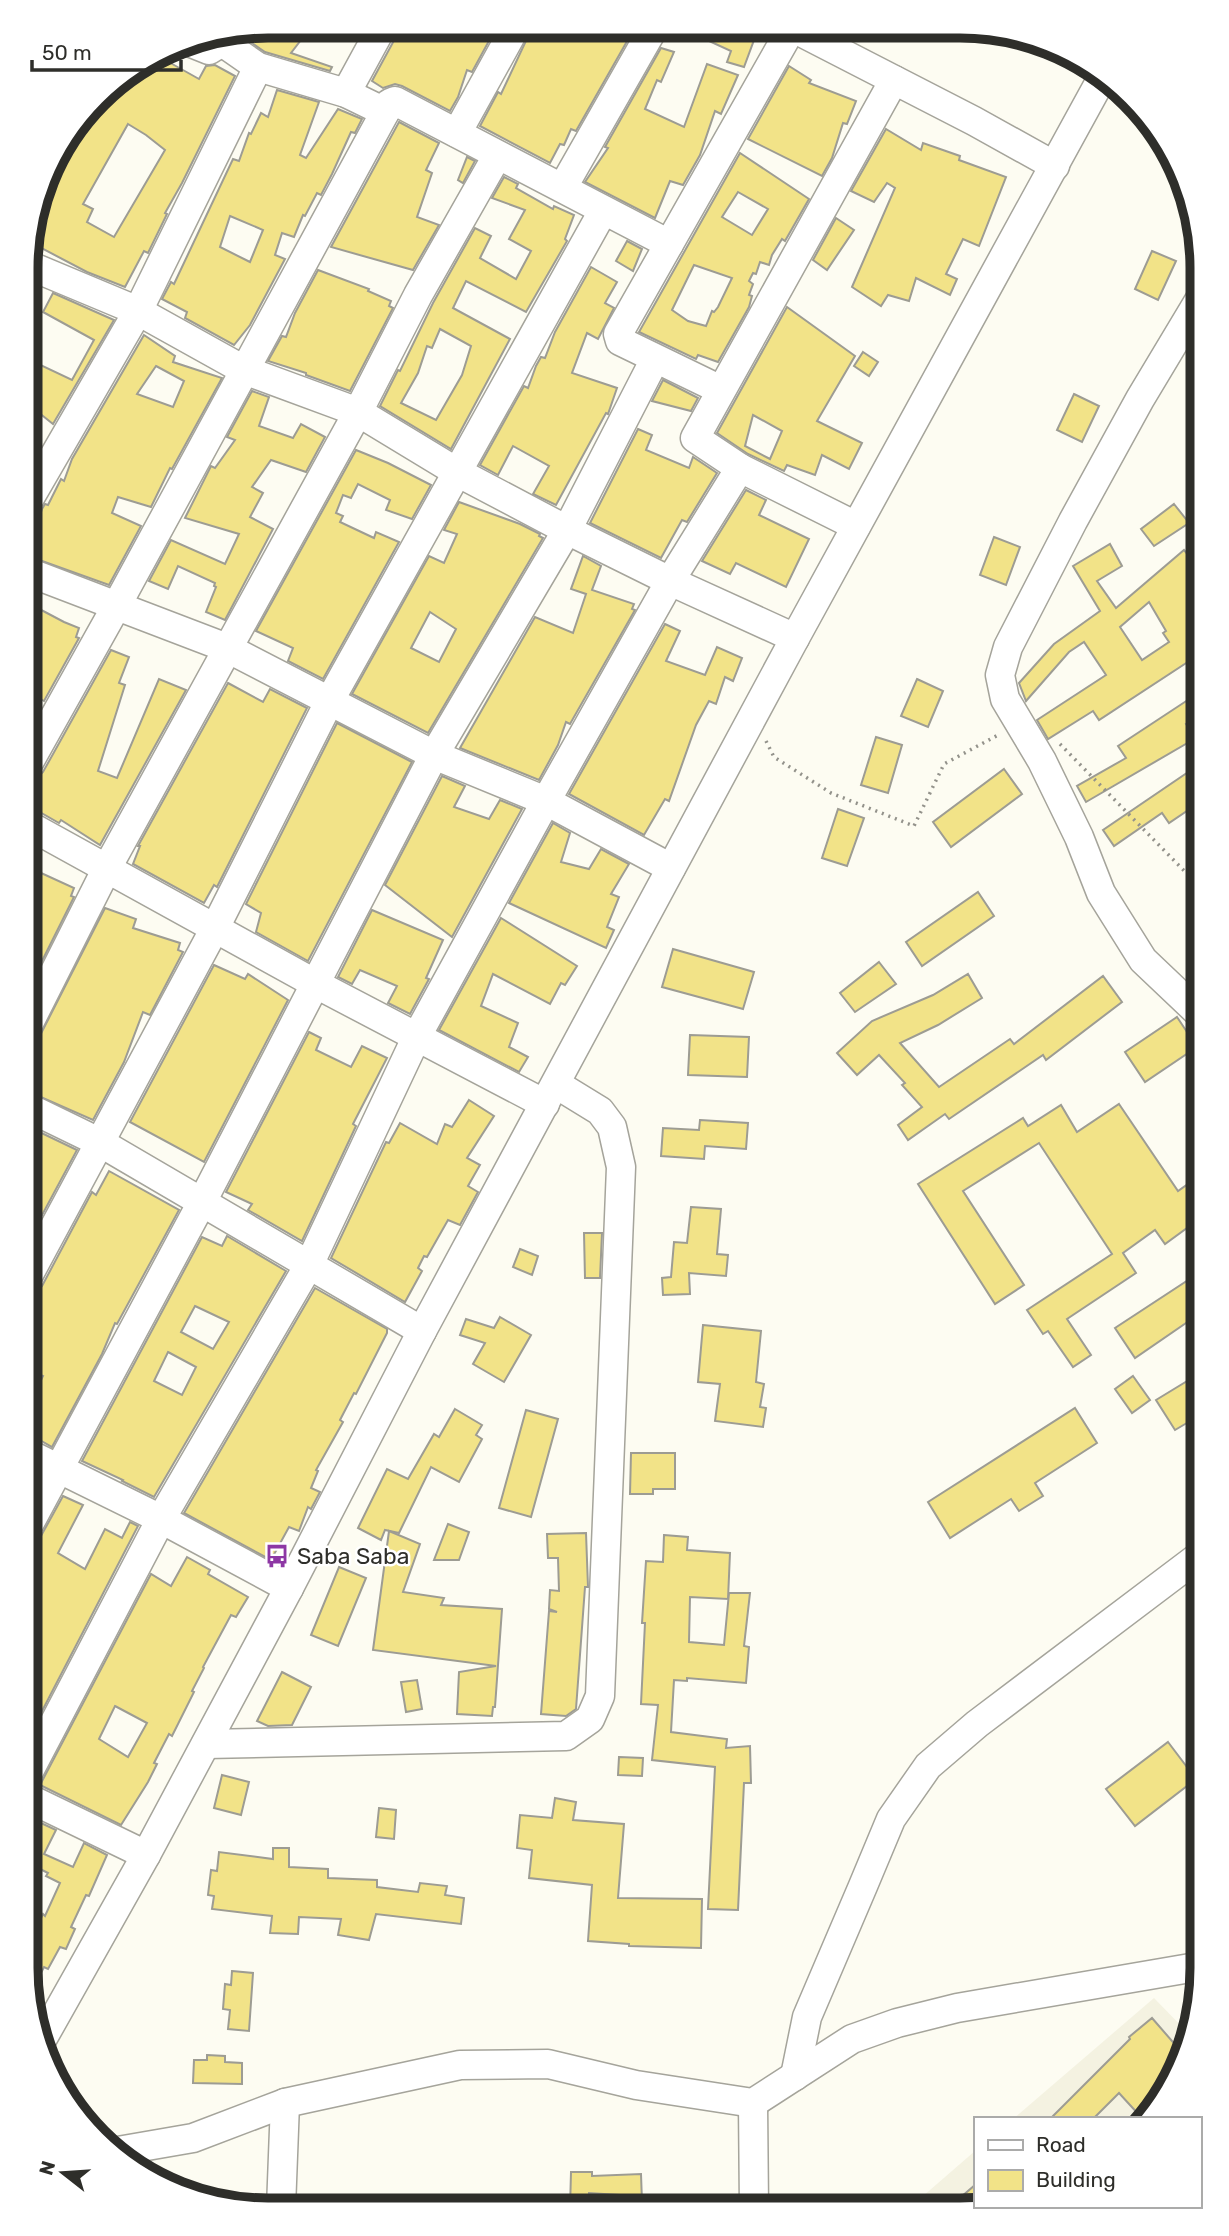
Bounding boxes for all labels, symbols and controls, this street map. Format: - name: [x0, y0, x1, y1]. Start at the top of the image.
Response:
- scale bar: [32, 28, 180, 72]
- text: 50 m: [42, 40, 92, 65]
- bus stop icon: Saba Saba: [263, 1542, 291, 1570]
- place label: Saba Saba: [297, 1542, 409, 1570]
- legend: [974, 2117, 1201, 2208]
- text: Road: [1036, 2132, 1086, 2157]
- north arrow: [28, 2138, 98, 2208]
- text: N: [34, 2158, 60, 2178]
- text: Building: [1036, 2167, 1116, 2192]

